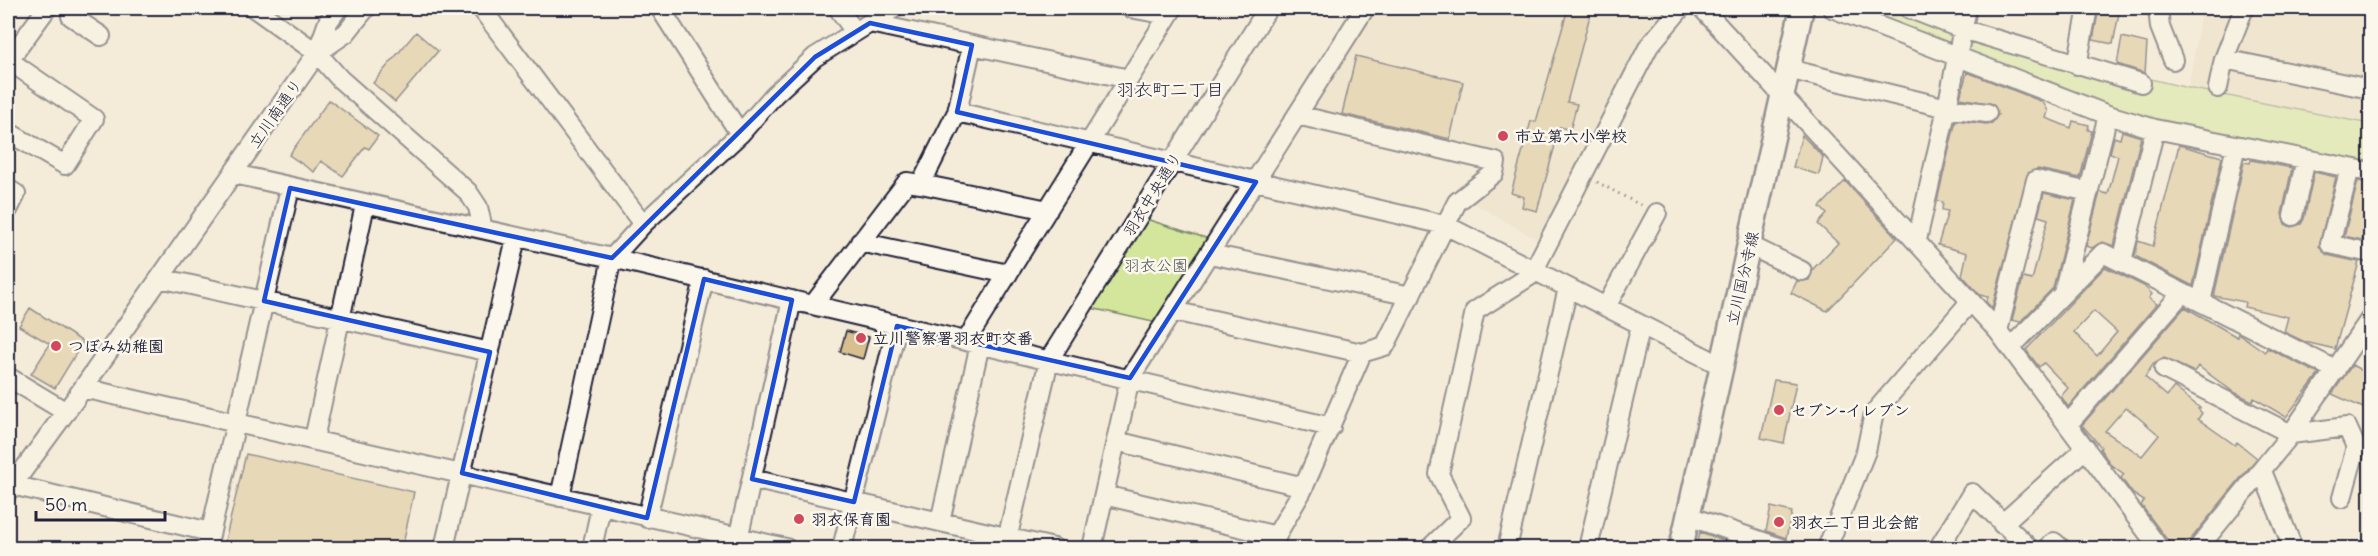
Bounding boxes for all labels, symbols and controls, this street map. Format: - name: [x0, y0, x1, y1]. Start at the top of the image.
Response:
- street label: 立川南通り: [244, 74, 306, 152]
- district label: 羽衣町二丁目: [1116, 78, 1224, 101]
- place label: 市立第六小学校: [1515, 126, 1627, 146]
- marker: 市立第六小学校: [1496, 129, 1510, 143]
- street label: 羽衣中央通り: [1118, 148, 1186, 240]
- street label: 立川国分寺線: [1721, 229, 1763, 327]
- park label: 羽衣公園: [1124, 255, 1188, 275]
- place label: 立川警察署羽衣町交番: [873, 328, 1033, 348]
- marker: 立川警察署羽衣町交番: [854, 331, 868, 345]
- place label: つぼみ幼稚園: [68, 336, 164, 356]
- marker: つぼみ幼稚園: [49, 339, 63, 353]
- place label: セブン-イレブン: [1791, 400, 1910, 420]
- marker: セブン-イレブン: [1772, 403, 1786, 417]
- scale bar: [36, 484, 165, 522]
- text: 50 m: [45, 493, 87, 516]
- place label: 羽衣保育園: [811, 509, 891, 529]
- marker: 羽衣保育園: [792, 512, 806, 526]
- place label: 羽衣二丁目北会館: [1791, 512, 1919, 532]
- marker: 羽衣二丁目北会館: [1772, 515, 1786, 529]

